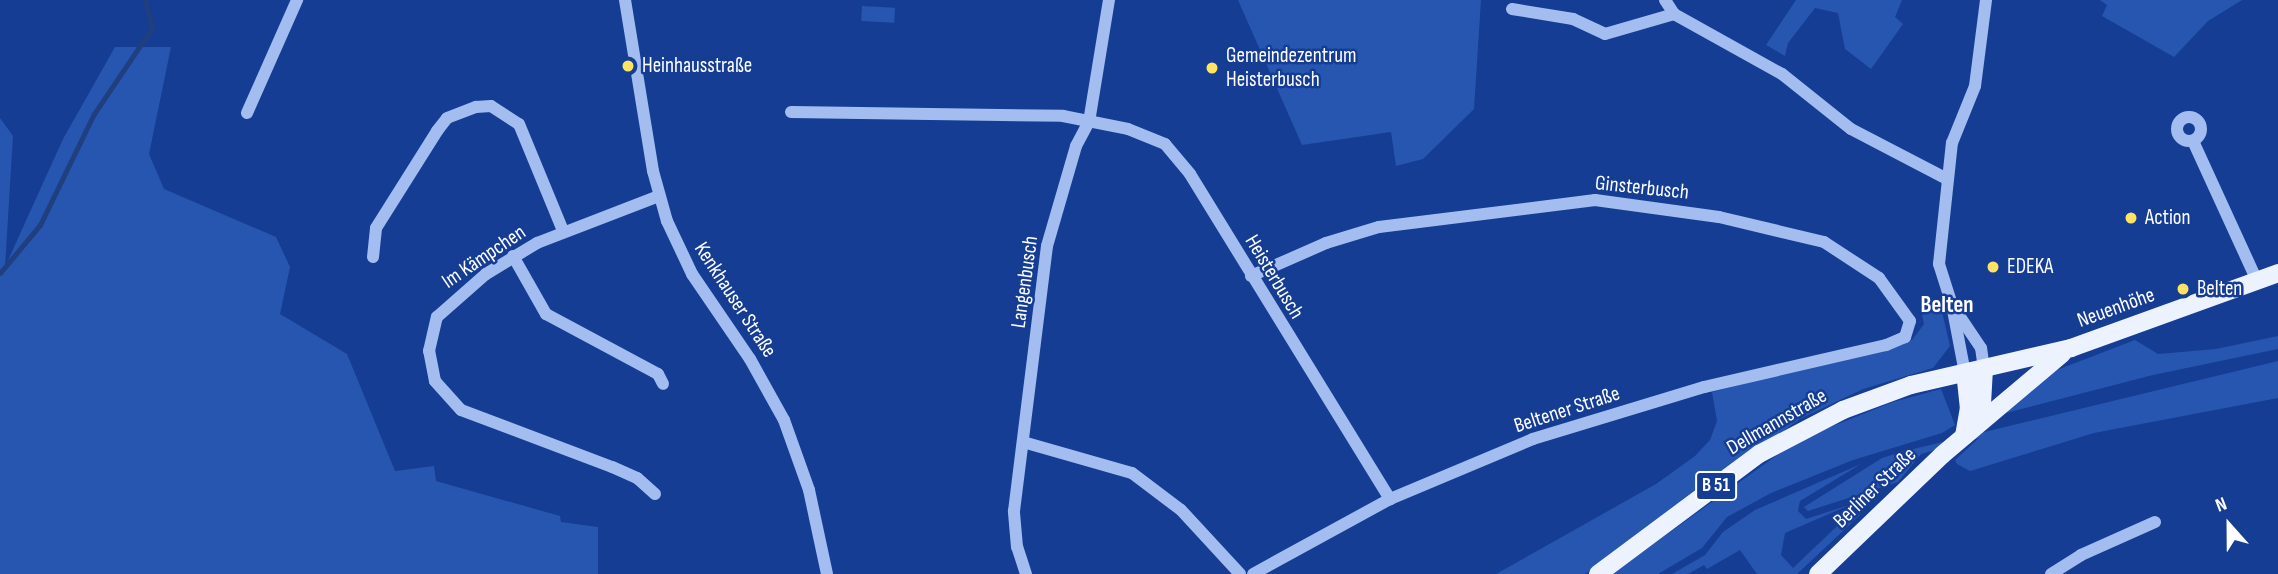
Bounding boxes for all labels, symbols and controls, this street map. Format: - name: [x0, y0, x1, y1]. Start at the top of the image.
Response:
- place label: Gemeindezentrum Heisterbusch: [1226, 43, 1356, 93]
- place label: Heinhausstraße: [642, 53, 752, 79]
- marker: Heinhausstraße: [620, 58, 636, 74]
- marker: Gemeindezentrum Heisterbusch: [1204, 60, 1220, 76]
- street label: Ginsterbusch: [1594, 171, 1690, 205]
- place label: Action: [2145, 205, 2191, 231]
- marker: Action: [2123, 210, 2139, 226]
- street label: Im Kämpchen: [437, 220, 531, 294]
- street label: Heisterbusch: [1239, 230, 1309, 324]
- street label: Langenbusch: [1006, 234, 1044, 330]
- street label: Kenkhauser Straße: [688, 238, 782, 362]
- place label: EDEKA: [2007, 254, 2053, 280]
- marker: EDEKA: [1985, 259, 2001, 275]
- place label: Belten: [2197, 276, 2242, 302]
- marker: Belten: [2175, 281, 2191, 297]
- street label: Neuenhöhe: [2074, 282, 2158, 334]
- district label: Belten: [1921, 291, 1973, 319]
- street label: Beltener Straße: [1511, 381, 1623, 439]
- street label: Dellmannstraße: [1723, 383, 1831, 461]
- street label: Berliner Straße: [1828, 442, 1922, 534]
- road number: B 51: [1695, 471, 1737, 502]
- north arrow: [2194, 490, 2264, 560]
- text: N: [2212, 492, 2230, 517]

